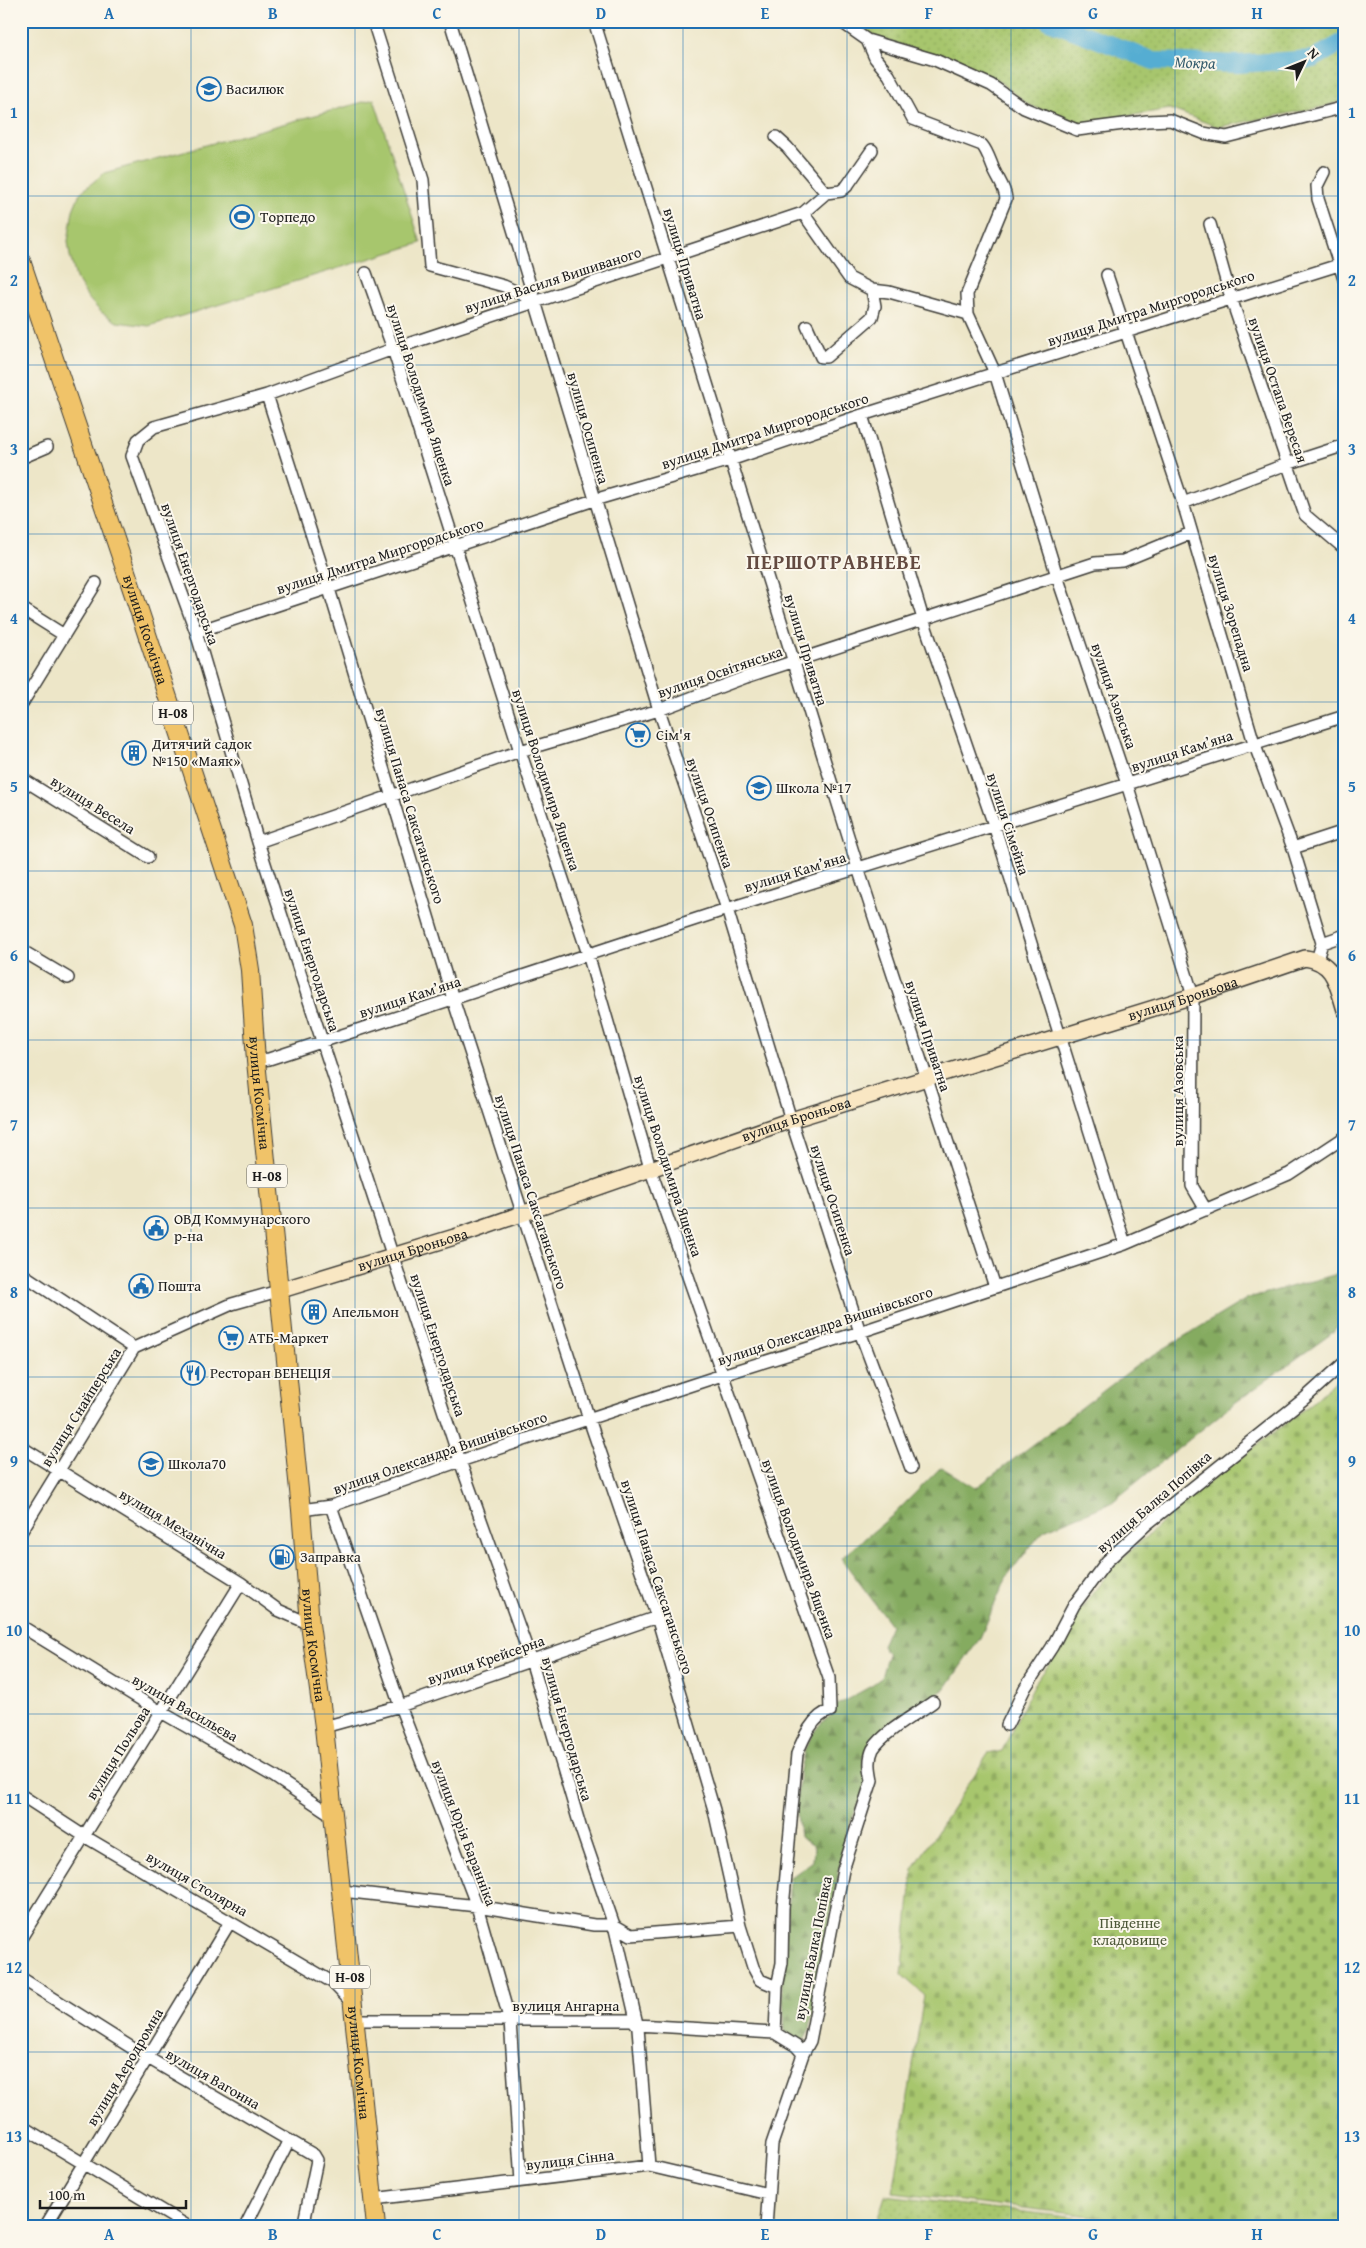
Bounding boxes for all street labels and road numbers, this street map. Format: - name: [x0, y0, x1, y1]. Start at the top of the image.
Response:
- street label: вулиця Приватна: [659, 205, 713, 323]
- street label: вулиця Василя Вишиваного: [462, 241, 644, 318]
- street label: вулиця Дмитра Миргородського: [1045, 264, 1257, 351]
- street label: вулиця Володимира Ященка: [382, 301, 461, 489]
- street label: вулиця Остапа Вересая: [1244, 314, 1313, 466]
- street label: вулиця Осипенка: [562, 369, 615, 487]
- street label: вулиця Дмитра Миргородського: [659, 387, 871, 474]
- street label: вулиця Енергодарська: [156, 500, 225, 649]
- street label: вулиця Дмитра Миргородського: [274, 512, 486, 599]
- street label: вулиця Зорепадна: [1204, 552, 1260, 675]
- street label: вулиця Космічна: [118, 572, 174, 688]
- street label: вулиця Приватна: [780, 591, 834, 709]
- street label: вулиця Освітянська: [654, 640, 786, 703]
- street label: вулиця Азовська: [1086, 640, 1143, 752]
- street label: вулиця Володимира Ященка: [507, 686, 586, 874]
- road number: Н-08: [153, 701, 193, 724]
- street label: вулиця Панаса Саксаганського: [371, 705, 450, 907]
- street label: вулиця Кам’яна: [1128, 724, 1236, 777]
- street label: вулиця Осипенка: [682, 755, 739, 872]
- street label: вулиця Весела: [47, 770, 140, 839]
- street label: вулиця Сімейна: [982, 770, 1035, 879]
- street label: вулиця Кам’яна: [741, 846, 849, 897]
- street label: вулиця Енергодарська: [279, 886, 346, 1035]
- street label: вулиця Кам’яна: [356, 970, 464, 1023]
- street label: вулиця Броньова: [1125, 970, 1241, 1025]
- street label: вулиця Приватна: [901, 978, 957, 1095]
- street label: вулиця Космічна: [244, 1035, 276, 1152]
- street label: вулиця Азовська: [1167, 1035, 1188, 1146]
- street label: вулиця Володимира Ященка: [629, 1072, 708, 1260]
- street label: вулиця Броньова: [739, 1091, 854, 1146]
- street label: вулиця Панаса Саксаганського: [490, 1092, 573, 1292]
- street label: вулиця Осипенка: [806, 1142, 862, 1259]
- road number: Н-08: [247, 1164, 287, 1188]
- street label: вулиця Броньова: [355, 1222, 471, 1276]
- street label: вулиця Енергодарська: [405, 1271, 472, 1420]
- street label: вулиця Олександра Вишнівського: [714, 1281, 936, 1370]
- street label: вулиця Снайперська: [35, 1342, 126, 1470]
- street label: вулиця Олександра Вишнівського: [330, 1406, 550, 1499]
- street label: вулиця Балка Попівка: [1092, 1445, 1216, 1557]
- street label: вулиця Володимира Ященка: [757, 1456, 842, 1642]
- street label: вулиця Панаса Саксаганського: [616, 1477, 699, 1677]
- street label: вулиця Механічна: [116, 1483, 232, 1564]
- street label: вулиця Космічна: [297, 1588, 332, 1704]
- street label: вулиця Крейсерна: [425, 1629, 548, 1689]
- street label: вулиця Енергодарська: [537, 1654, 598, 1804]
- street label: вулиця Васильєва: [128, 1669, 243, 1747]
- street label: вулиця Польова: [80, 1701, 155, 1803]
- street label: вулиця Юрія Баранніка: [427, 1757, 502, 1910]
- street label: вулиця Столярна: [142, 1846, 253, 1922]
- street label: вулиця Балка Попівка: [788, 1873, 837, 2022]
- road number: Н-08: [330, 1965, 370, 1988]
- street label: вулиця Ангарна: [513, 1995, 620, 2016]
- street label: вулиця Аеродромна: [81, 2003, 168, 2130]
- street label: вулиця Космічна: [343, 2005, 376, 2121]
- street label: вулиця Вагонна: [162, 2043, 265, 2115]
- street label: вулиця Сінна: [525, 2144, 616, 2175]

